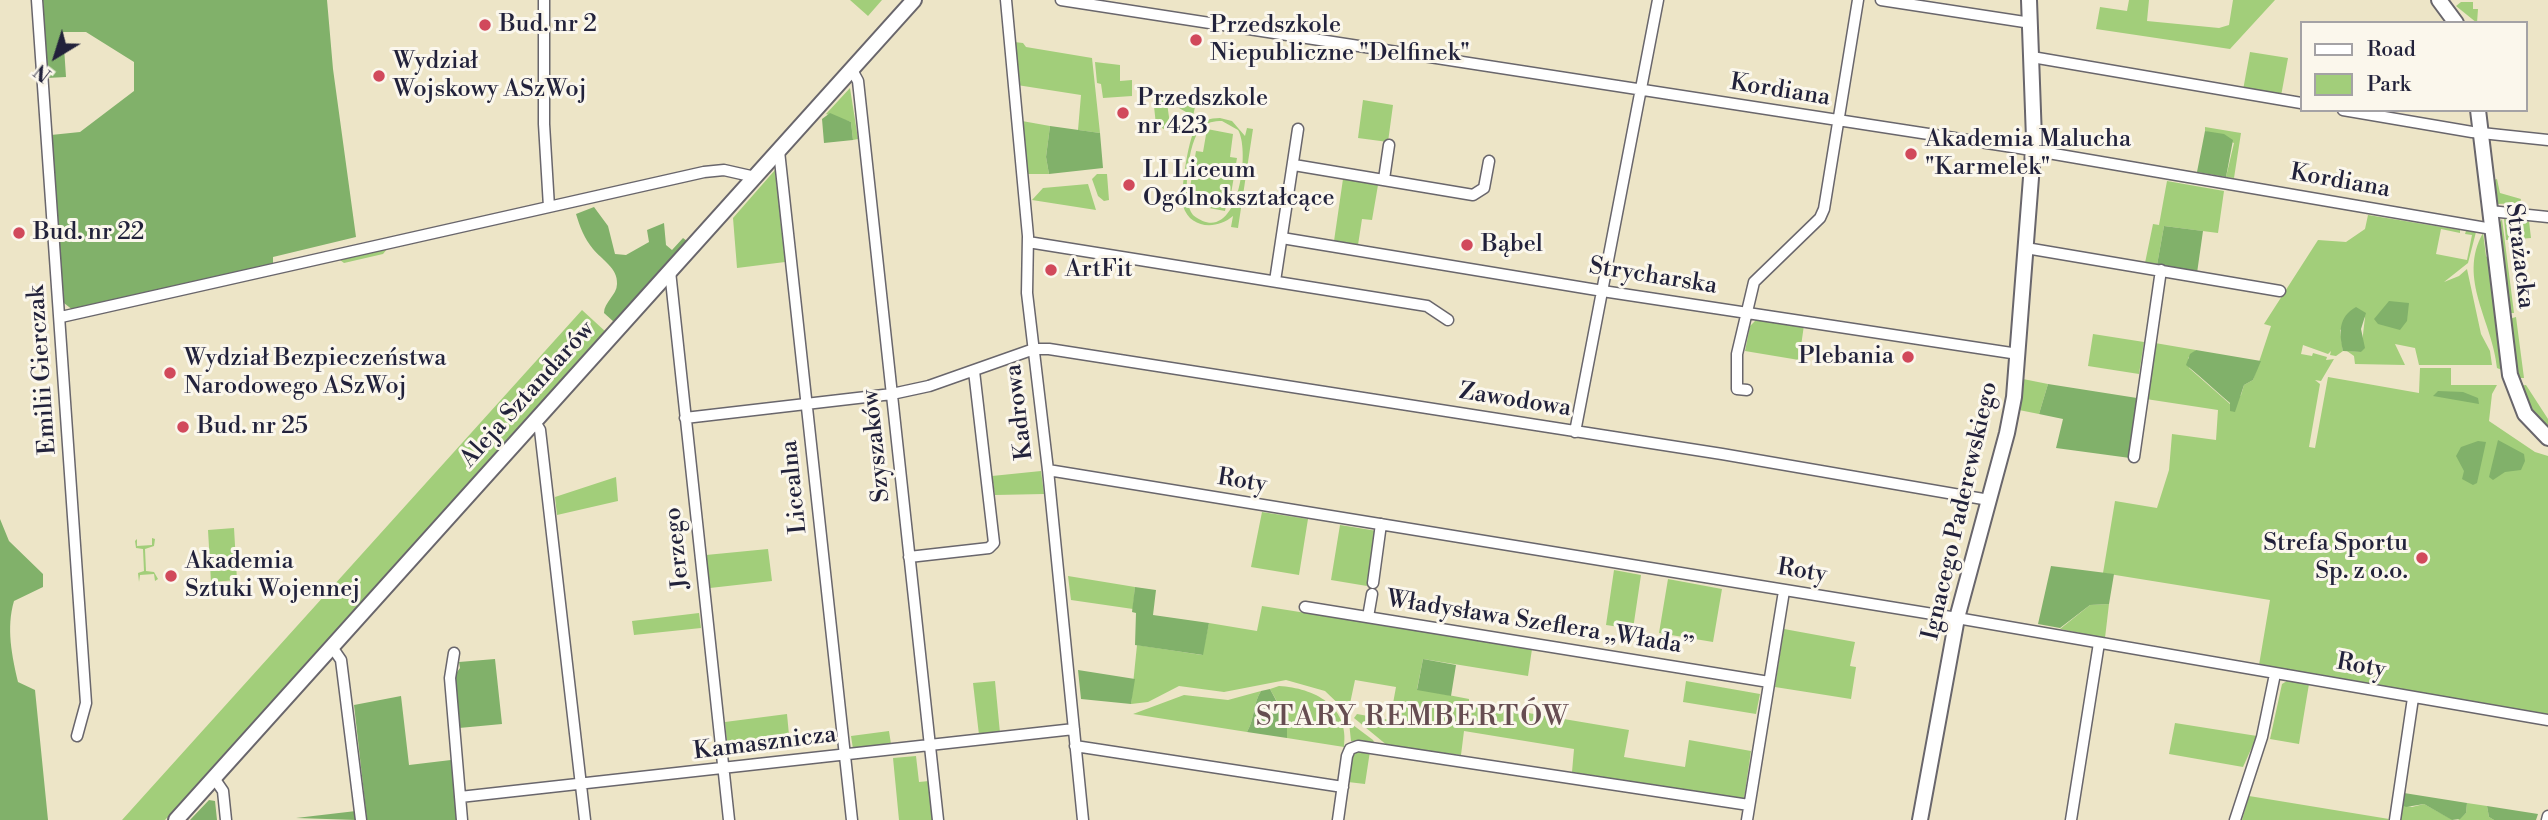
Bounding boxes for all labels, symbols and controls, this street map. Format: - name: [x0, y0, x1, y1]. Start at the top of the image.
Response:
- place label: Bud. nr 2: [499, 11, 597, 39]
- place label: Przedszkole Niepubliczne "Delfinek": [1210, 12, 1470, 68]
- marker: Bud. nr 2: [477, 17, 493, 33]
- north arrow: [21, 21, 91, 91]
- legend: [2300, 21, 2527, 112]
- marker: Przedszkole Niepubliczne "Delfinek": [1188, 32, 1204, 48]
- text: Road: [2367, 37, 2416, 63]
- place label: Wydział Wojskowy ASzWoj: [393, 48, 587, 104]
- text: N: [30, 58, 56, 87]
- marker: Wydział Wojskowy ASzWoj: [371, 68, 387, 84]
- street label: Kordiana: [1728, 69, 1832, 113]
- text: Park: [2367, 72, 2411, 98]
- place label: Przedszkole nr 423: [1137, 85, 1268, 141]
- marker: Przedszkole nr 423: [1115, 105, 1131, 121]
- place label: Akademia Malucha "Karmelek": [1925, 126, 2131, 182]
- marker: Akademia Malucha "Karmelek": [1903, 146, 1919, 162]
- place label: LI Liceum Ogólnokształcące: [1143, 157, 1335, 213]
- street label: Kordiana: [2288, 159, 2392, 205]
- marker: LI Liceum Ogólnokształcące: [1121, 177, 1137, 193]
- street label: Strażacka: [2498, 202, 2540, 310]
- place label: Bud. nr 22: [33, 219, 145, 247]
- marker: Bud. nr 22: [11, 225, 27, 241]
- place label: Bąbel: [1481, 231, 1543, 259]
- marker: Bąbel: [1459, 237, 1475, 253]
- street label: Strycharska: [1587, 253, 1719, 301]
- place label: ArtFit: [1065, 256, 1133, 284]
- marker: ArtFit: [1043, 262, 1059, 278]
- street label: Emilii Gierczak: [23, 284, 63, 456]
- street label: Aleja Sztandarów: [455, 316, 601, 474]
- place label: Plebania: [1798, 343, 1894, 371]
- place label: Wydział Bezpieczeństwa Narodowego ASzWoj: [184, 345, 446, 401]
- marker: Plebania: [1900, 349, 1916, 365]
- street label: Kadrowa: [1000, 362, 1040, 462]
- marker: Wydział Bezpieczeństwa Narodowego ASzWoj: [162, 365, 178, 381]
- street label: Zawodowa: [1457, 378, 1573, 424]
- street label: Ignacego Paderewskiego: [1917, 379, 2005, 643]
- street label: Szyszaków: [857, 388, 897, 504]
- place label: Bud. nr 25: [197, 413, 308, 441]
- marker: Bud. nr 25: [175, 419, 191, 435]
- street label: Licealna: [776, 439, 814, 535]
- street label: Roty: [1215, 464, 1269, 500]
- street label: Jerzego: [659, 506, 697, 590]
- place label: Strefa Sportu Sp. z o.o.: [2263, 530, 2408, 586]
- place label: Akademia Sztuki Wojennej: [185, 548, 360, 604]
- marker: Strefa Sportu Sp. z o.o.: [2414, 550, 2430, 566]
- street label: Roty: [1775, 554, 1829, 590]
- marker: Akademia Sztuki Wojennej: [163, 568, 179, 584]
- street label: Władysława Szeflera „Włada”: [1384, 585, 1696, 663]
- street label: Roty: [2334, 648, 2388, 686]
- district label: STARY REMBERTÓW: [1258, 701, 1568, 735]
- street label: Kamasznicza: [692, 721, 838, 767]

